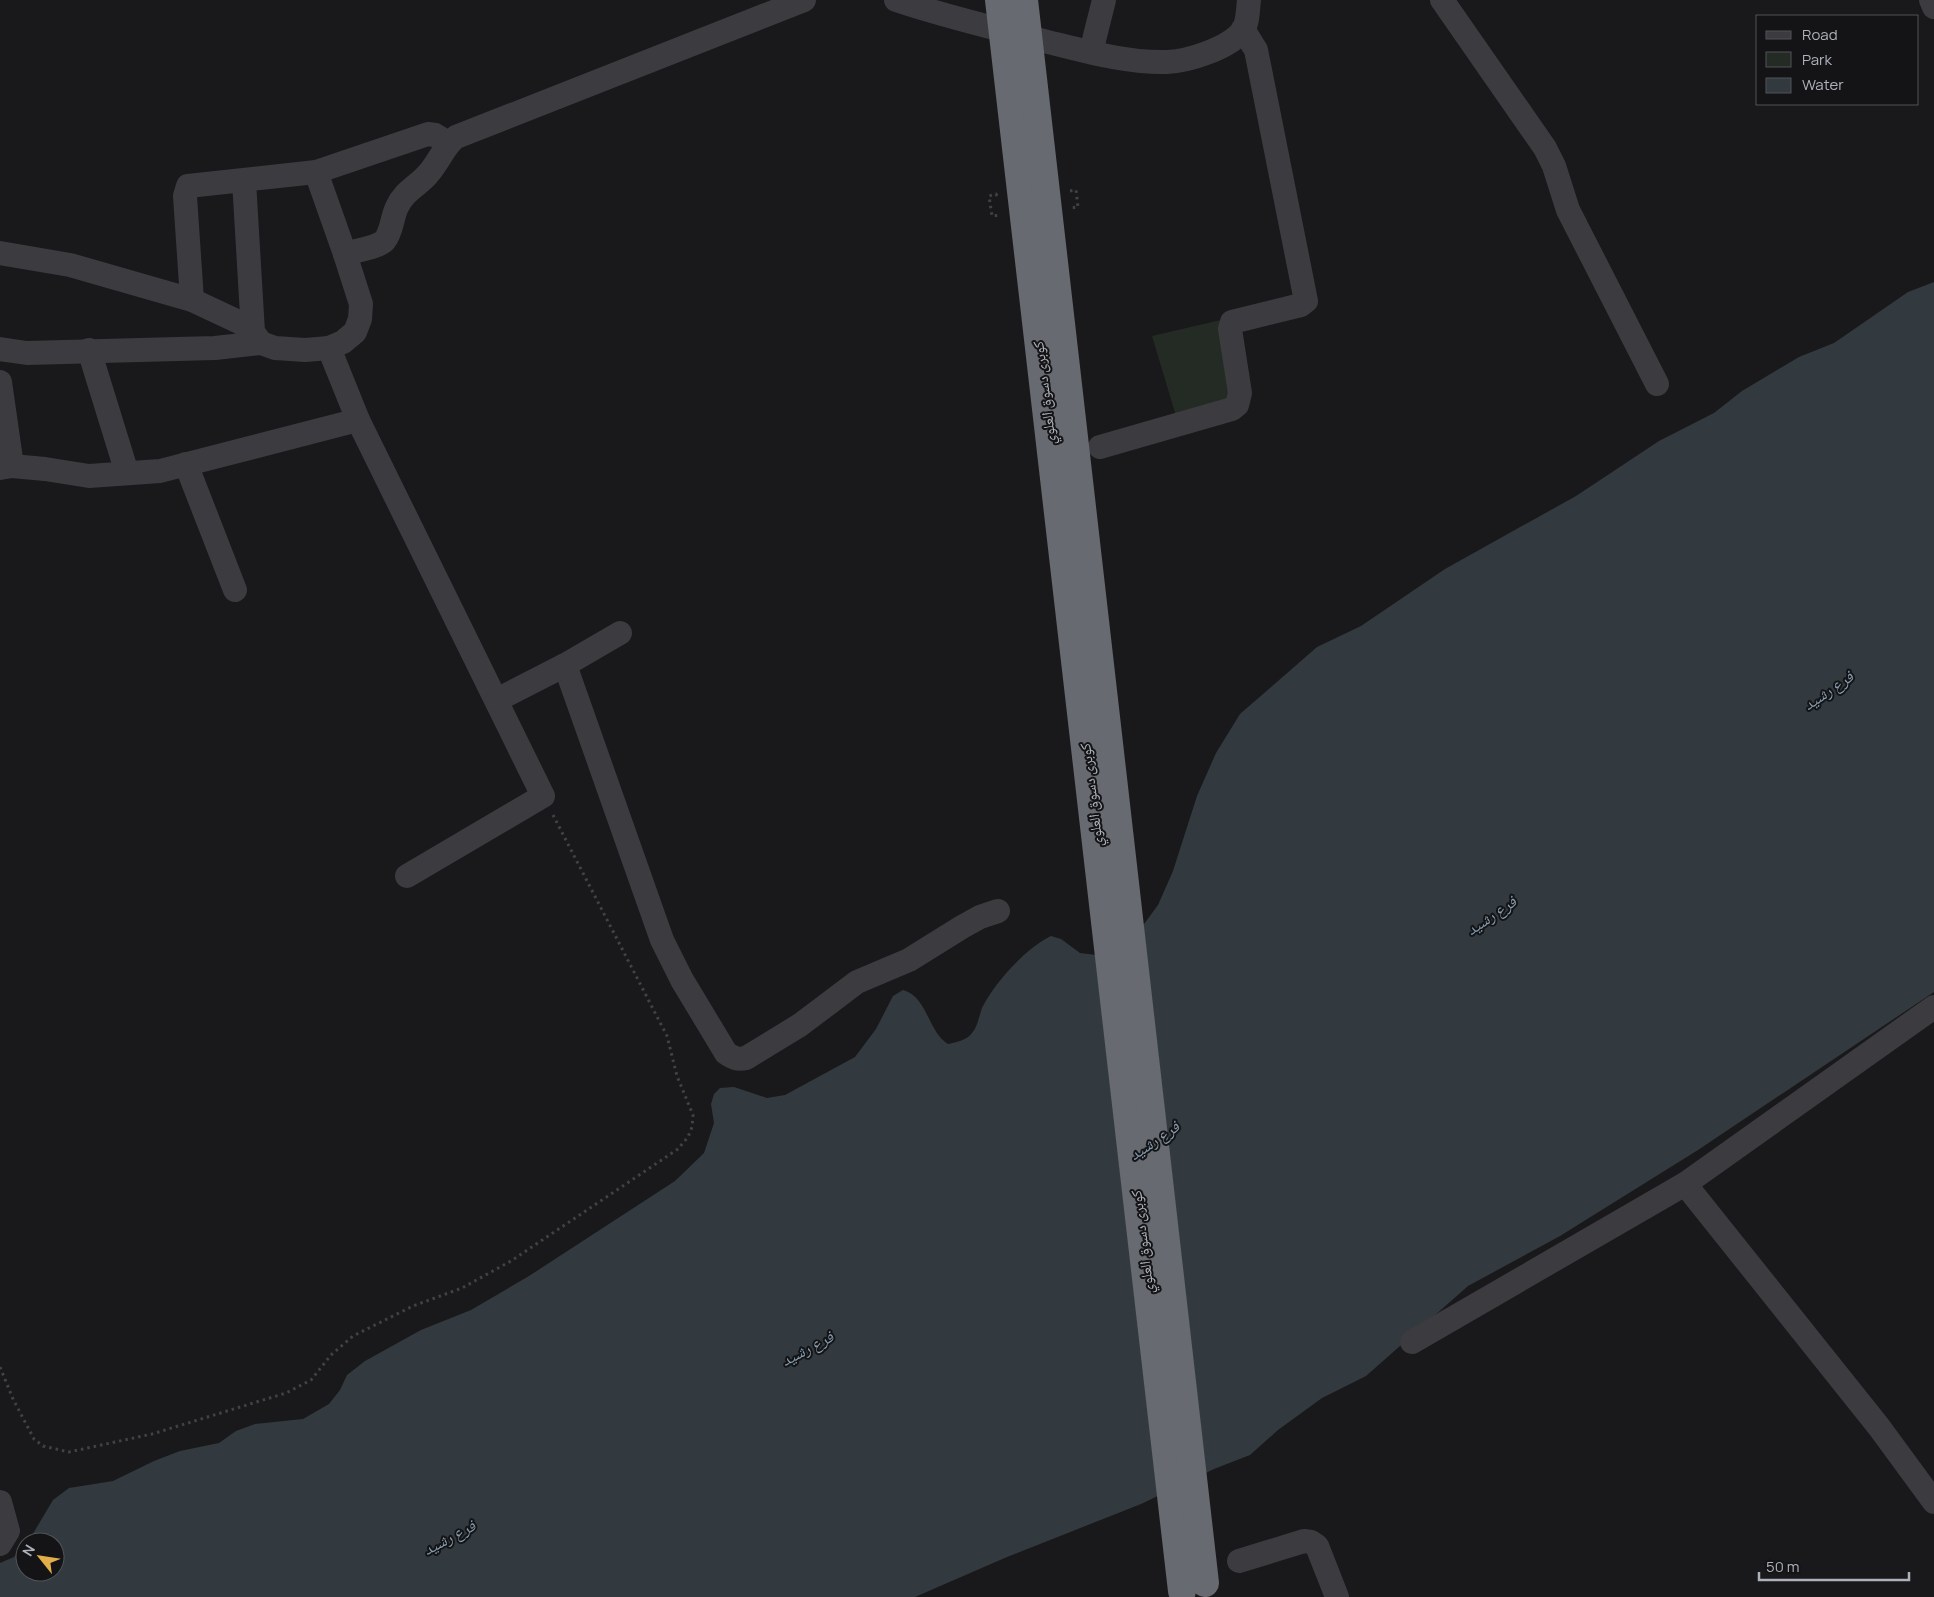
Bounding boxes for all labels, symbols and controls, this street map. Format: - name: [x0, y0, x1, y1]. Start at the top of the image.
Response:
- legend: [1756, 15, 1919, 105]
- text: Road: [1802, 24, 1838, 45]
- text: Park: [1802, 49, 1832, 70]
- text: Water: [1802, 74, 1844, 95]
- street label: كوبرى دسوق العلوي: [1027, 340, 1063, 446]
- water label: فرع رشيد: [1799, 665, 1858, 715]
- street label: كوبرى دسوق العلوي: [1074, 742, 1110, 848]
- water label: فرع رشيد: [1462, 890, 1521, 940]
- water label: فرع رشيد: [1125, 1115, 1184, 1165]
- street label: كوبرى دسوق العلوي: [1125, 1189, 1161, 1295]
- water label: فرع رشيد: [777, 1325, 838, 1371]
- water label: فرع رشيد: [419, 1514, 480, 1560]
- north arrow: [15, 1532, 65, 1582]
- text: N: [18, 1541, 39, 1559]
- scale bar: [1759, 1550, 1909, 1582]
- text: 50 m: [1766, 1556, 1800, 1577]

